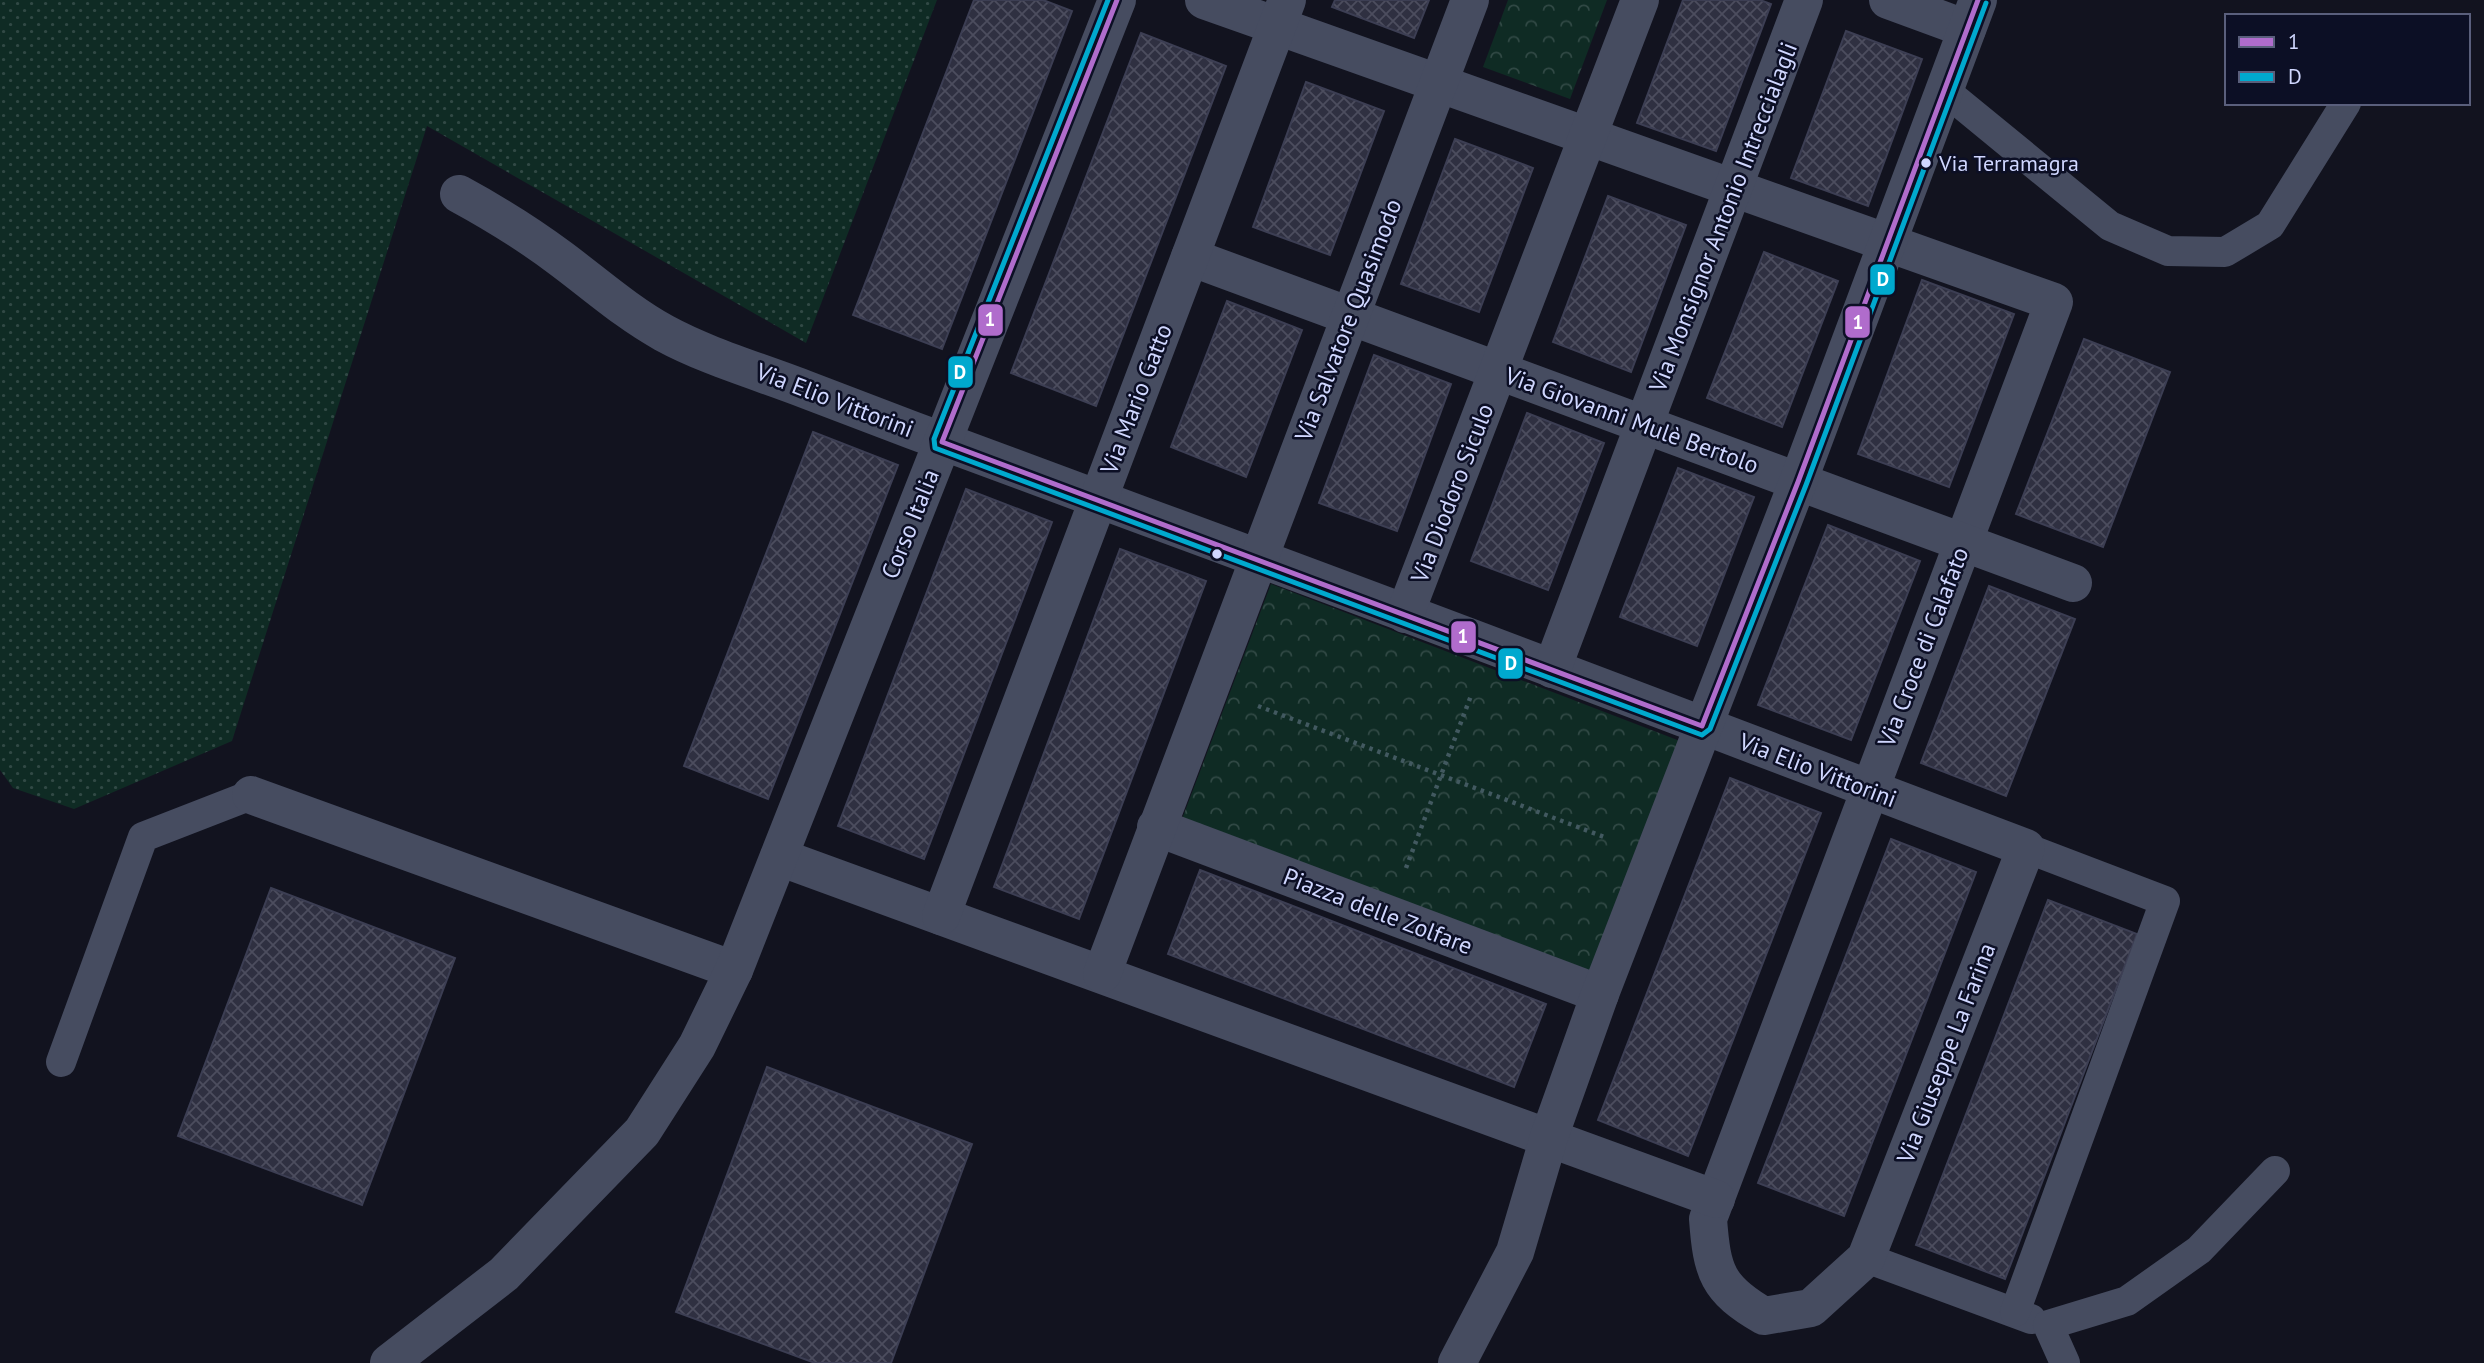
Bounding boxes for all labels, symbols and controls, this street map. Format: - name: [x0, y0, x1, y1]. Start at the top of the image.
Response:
- legend: [2225, 14, 2470, 105]
- text: 1: [2288, 28, 2299, 55]
- street label: Via Monsignor Antonio Intreccialagli: [1641, 38, 1804, 397]
- text: D: [2288, 63, 2302, 90]
- place label: Via Terramagra: [1938, 149, 2079, 177]
- marker: Via Terramagra: [1919, 156, 1933, 170]
- street label: Via Salvatore Quasimodo: [1287, 195, 1409, 446]
- line badge: D: [1869, 263, 1896, 296]
- text: D: [1877, 267, 1889, 291]
- line badge: 1: [977, 303, 1004, 337]
- line badge: 1: [1844, 305, 1871, 339]
- text: 1: [985, 307, 995, 331]
- text: 1: [1853, 310, 1863, 334]
- street label: Via Mario Gatto: [1093, 319, 1179, 480]
- street label: Via Elio Vittorini: [751, 355, 918, 444]
- line badge: D: [947, 355, 974, 389]
- street label: Via Giovanni Mulè Bertolo: [1500, 359, 1763, 480]
- text: D: [954, 360, 966, 384]
- street label: Via Diodoro Siculo: [1403, 399, 1500, 588]
- street label: Corso Italia: [874, 465, 946, 583]
- street label: Via Croce di Calafato: [1870, 543, 1975, 752]
- unlabelled marker: [1210, 547, 1224, 561]
- line badge: 1: [1450, 620, 1477, 654]
- text: 1: [1458, 624, 1468, 648]
- line badge: D: [1497, 647, 1524, 680]
- text: D: [1505, 651, 1517, 675]
- street label: Via Elio Vittorini: [1734, 725, 1901, 814]
- street label: Piazza delle Zolfare: [1279, 861, 1477, 961]
- street label: Via Giuseppe La Farina: [1889, 938, 2002, 1168]

